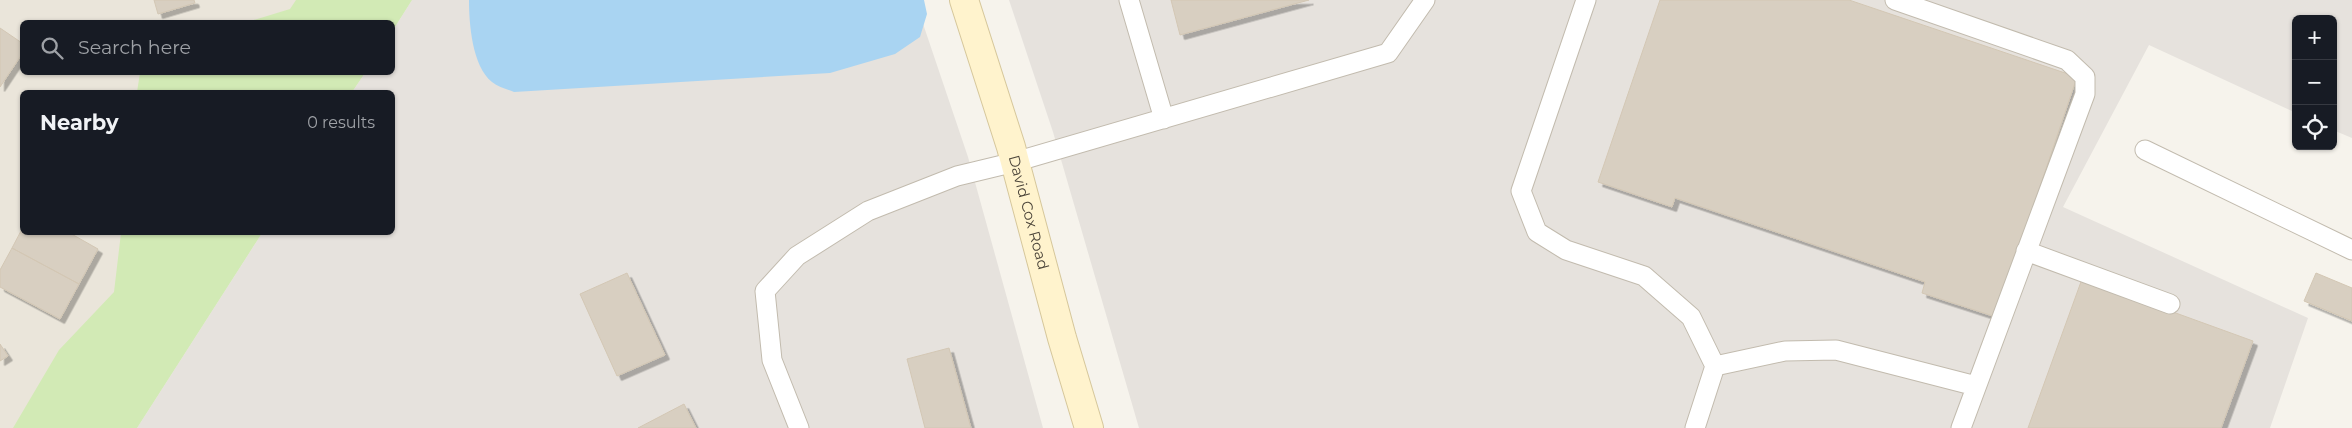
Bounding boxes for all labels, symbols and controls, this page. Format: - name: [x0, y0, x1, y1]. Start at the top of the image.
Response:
- map controls: [2292, 15, 2337, 150]
- button: +: [2292, 15, 2337, 60]
- search box: [20, 20, 395, 75]
- icon: search: [38, 34, 66, 62]
- text: Search here: [78, 36, 191, 59]
- button: −: [2292, 60, 2337, 105]
- button: locate: [2292, 105, 2337, 150]
- text: Nearby: [40, 110, 119, 135]
- text: 0 results: [307, 113, 375, 132]
- street label: David Cox Road: [1005, 153, 1053, 272]

